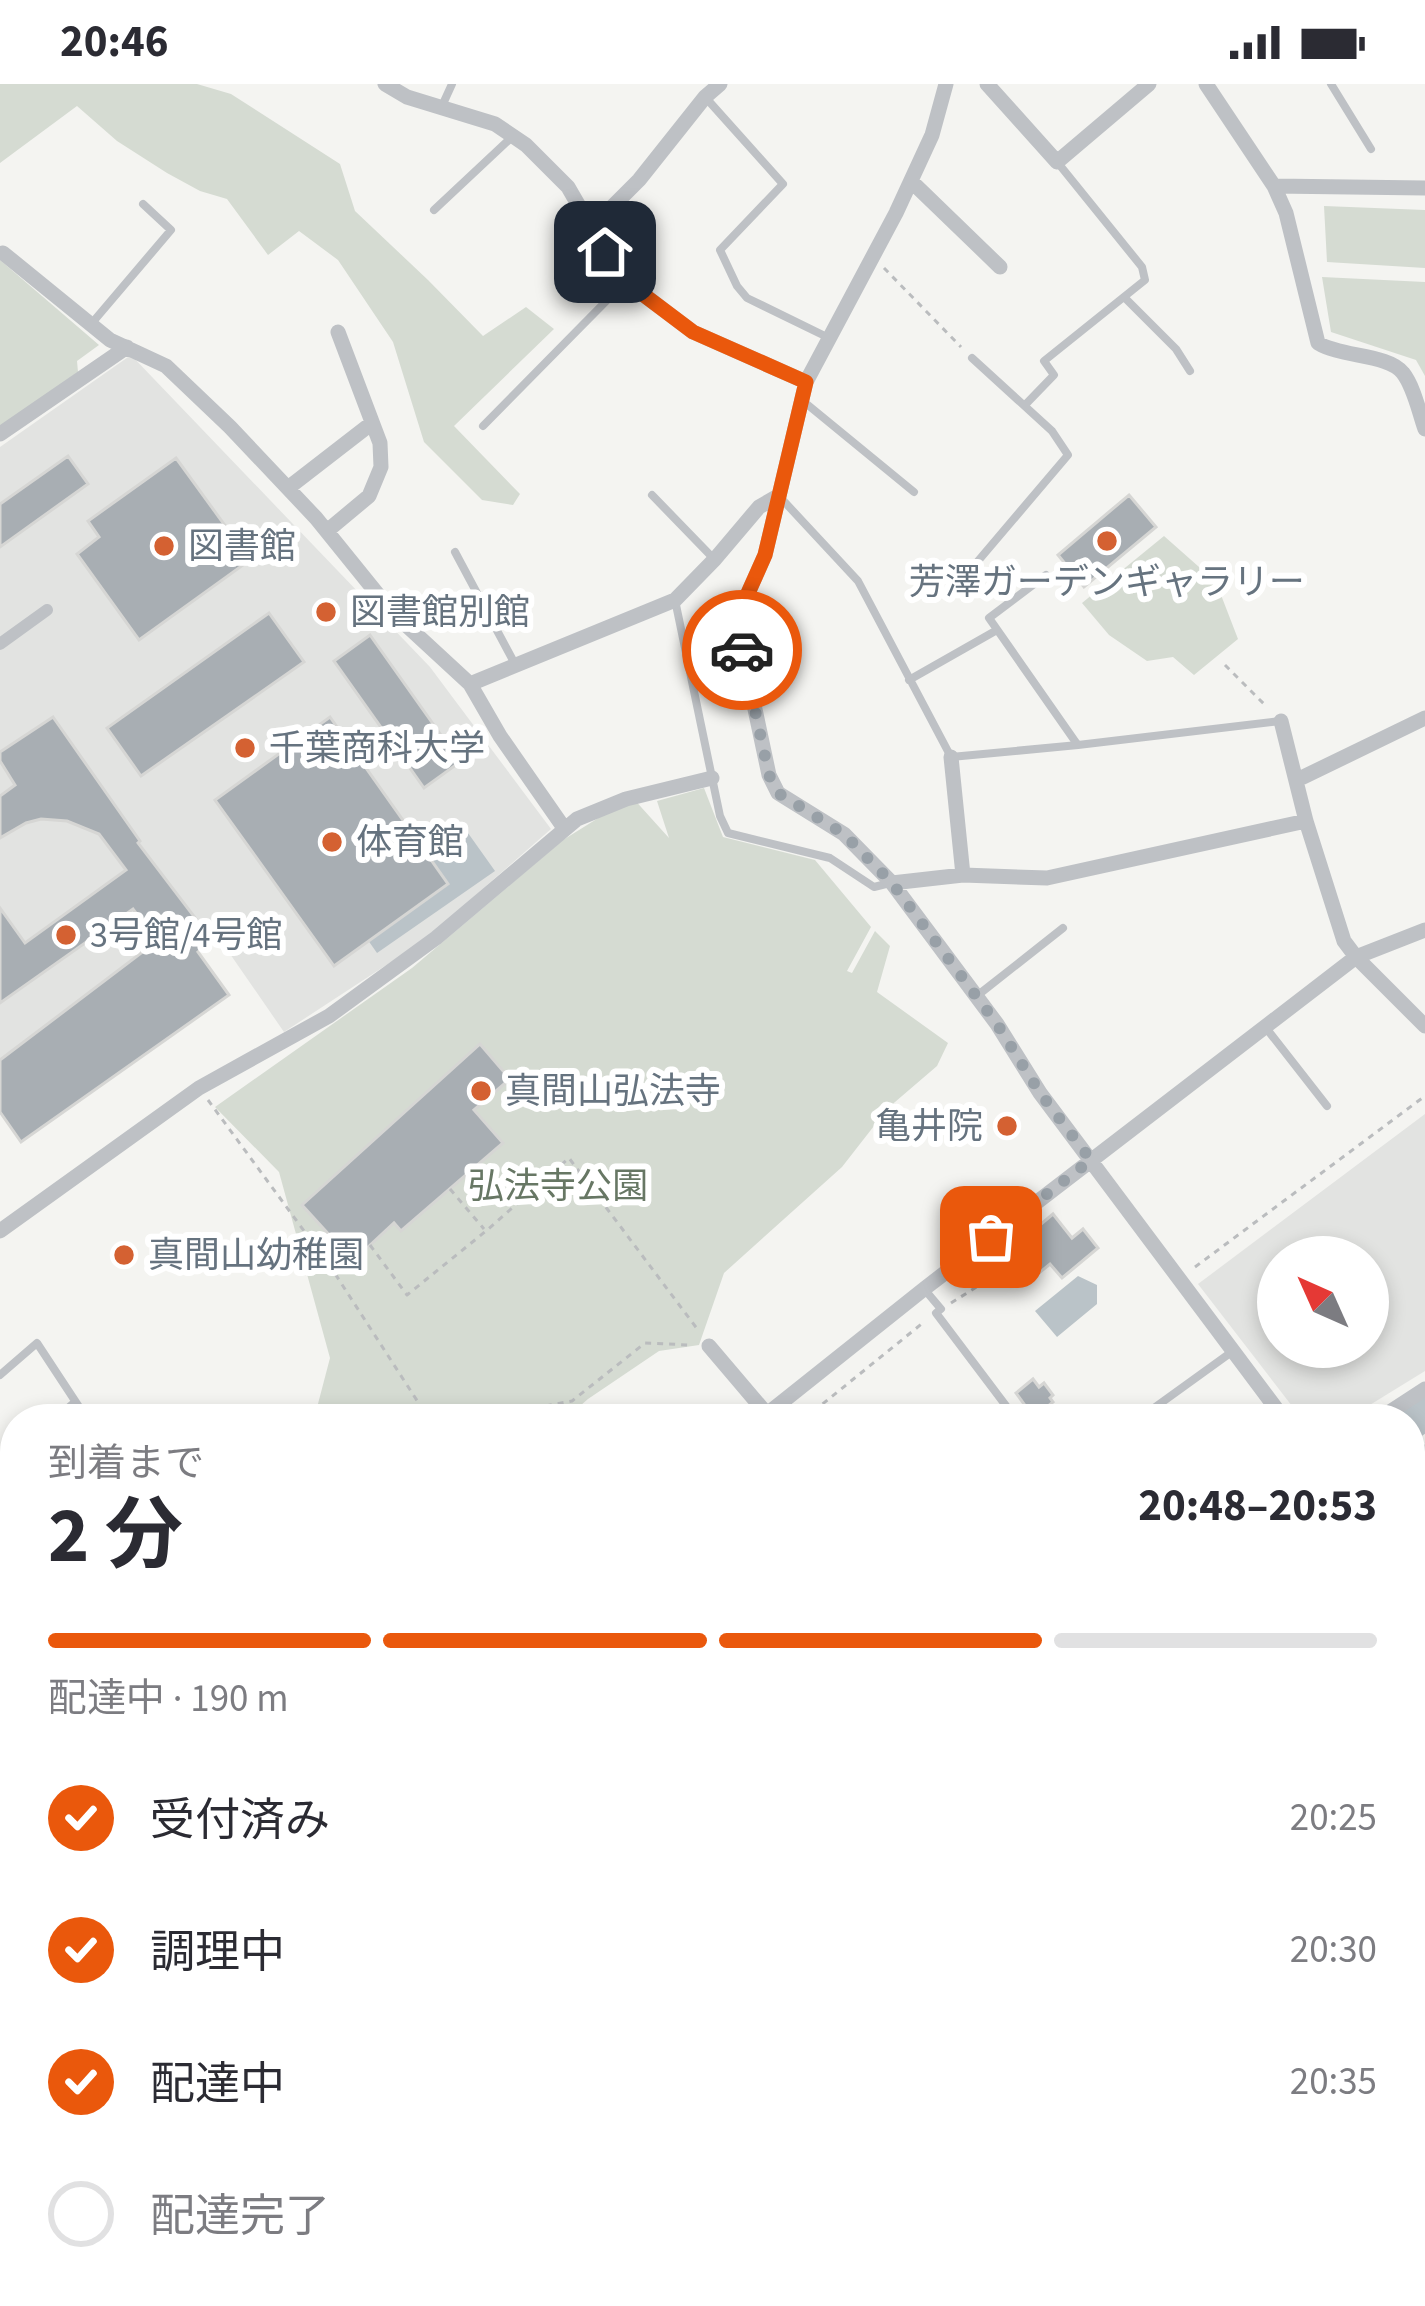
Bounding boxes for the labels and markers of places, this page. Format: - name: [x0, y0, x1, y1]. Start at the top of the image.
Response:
- pin: [554, 201, 656, 303]
- place label: 図書館: [188, 521, 296, 572]
- marker: 芳澤ガーデンギャラリー: [1094, 528, 1120, 554]
- marker: 図書館: [151, 533, 177, 559]
- place label: 芳澤ガーデンギャラリー: [909, 557, 1305, 608]
- place label: 図書館別館: [350, 587, 530, 638]
- marker: 図書館別館: [313, 599, 339, 625]
- place label: 千葉商科大学: [269, 723, 485, 774]
- marker: 千葉商科大学: [232, 735, 258, 761]
- place label: 体育館: [356, 817, 464, 868]
- marker: 体育館: [319, 829, 345, 855]
- place label: 3号館/4号館: [90, 910, 282, 961]
- marker: 3号館/4号館: [53, 922, 79, 948]
- place label: 真間山弘法寺: [505, 1066, 721, 1117]
- marker: 真間山弘法寺: [468, 1078, 494, 1104]
- place label: 亀井院: [875, 1101, 983, 1152]
- marker: 亀井院: [994, 1113, 1020, 1139]
- pin: [940, 1186, 1042, 1288]
- place label: 真間山幼稚園: [148, 1230, 364, 1281]
- marker: 真間山幼稚園: [111, 1242, 137, 1268]

